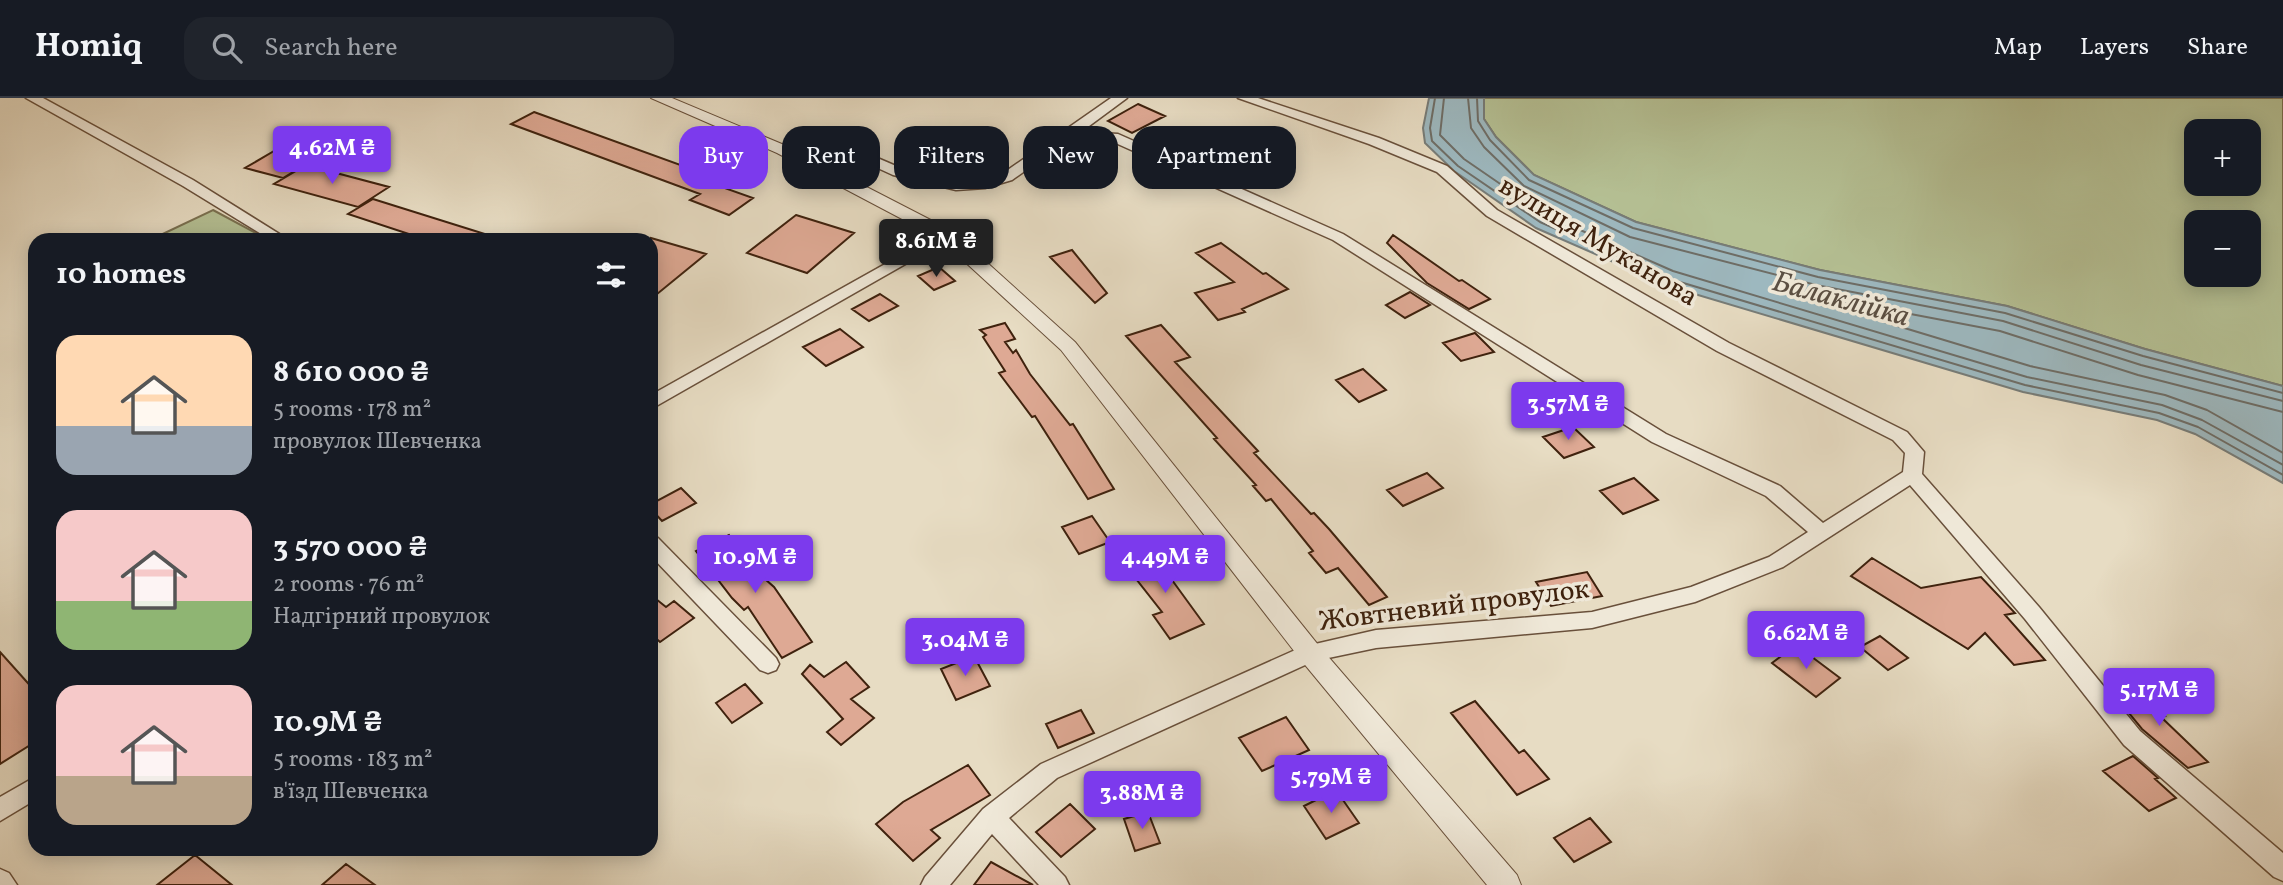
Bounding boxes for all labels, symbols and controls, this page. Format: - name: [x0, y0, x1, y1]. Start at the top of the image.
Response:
- search box: [184, 17, 674, 80]
- text: Homiq: [35, 25, 142, 71]
- icon: search: [208, 29, 246, 67]
- text: Search here: [264, 30, 397, 66]
- text: Map: [1994, 31, 2042, 65]
- text: Layers: [2080, 31, 2149, 65]
- text: Share: [2187, 31, 2248, 65]
- map controls: [2184, 119, 2261, 287]
- button: +: [2184, 119, 2261, 196]
- pin: 4.62M ₴: [267, 126, 397, 186]
- chip: Buy: [679, 126, 768, 189]
- chip: Rent: [782, 126, 880, 189]
- chip: Filters: [894, 126, 1009, 189]
- chip: New: [1023, 126, 1118, 189]
- chip: Apartment: [1132, 126, 1296, 189]
- text: 4.62M ₴: [289, 133, 375, 165]
- street label: вулиця Муканова: [1491, 167, 1705, 317]
- button: −: [2184, 210, 2261, 287]
- pin: 8.61M ₴: [871, 220, 1001, 279]
- text: 8.61M ₴: [895, 226, 977, 258]
- text: 10 homes: [56, 254, 186, 296]
- icon: filters: [592, 256, 630, 294]
- water label: Балаклійка: [1768, 262, 1914, 338]
- text: 8 610 000 ₴: [273, 352, 429, 394]
- icon: home: [112, 363, 196, 447]
- pin: 3.57M ₴: [1503, 382, 1633, 442]
- text: 3.57M ₴: [1527, 389, 1609, 421]
- text: 5 rooms · 178 m²: [273, 394, 431, 426]
- text: провулок Шевченка: [273, 426, 482, 458]
- text: 3 570 000 ₴: [273, 527, 427, 569]
- pin: 10.9M ₴: [690, 536, 820, 595]
- pin: 4.49M ₴: [1100, 536, 1230, 595]
- icon: home: [112, 538, 196, 622]
- text: 10.9M ₴: [713, 542, 797, 574]
- text: 4.49M ₴: [1121, 542, 1209, 574]
- text: 2 rooms · 76 m²: [273, 569, 424, 601]
- street label: Жовтневий провулок: [1317, 570, 1592, 642]
- text: Надгірний провулок: [273, 601, 490, 633]
- pin: 6.62M ₴: [1741, 612, 1871, 671]
- pin: 3.04M ₴: [900, 618, 1030, 678]
- text: 6.62M ₴: [1764, 618, 1849, 650]
- text: 3.04M ₴: [921, 625, 1009, 657]
- pin: 5.17M ₴: [2094, 668, 2224, 728]
- text: 5.17M ₴: [2119, 675, 2199, 707]
- text: 10.9M ₴: [273, 702, 382, 744]
- icon: home: [112, 713, 196, 797]
- text: 5 rooms · 183 m²: [273, 744, 433, 776]
- pin: 5.79M ₴: [1266, 756, 1396, 815]
- text: 5.79M ₴: [1290, 762, 1372, 794]
- pin: 3.88M ₴: [1077, 772, 1207, 831]
- text: в'їзд Шевченка: [273, 776, 429, 808]
- text: 3.88M ₴: [1100, 778, 1184, 810]

